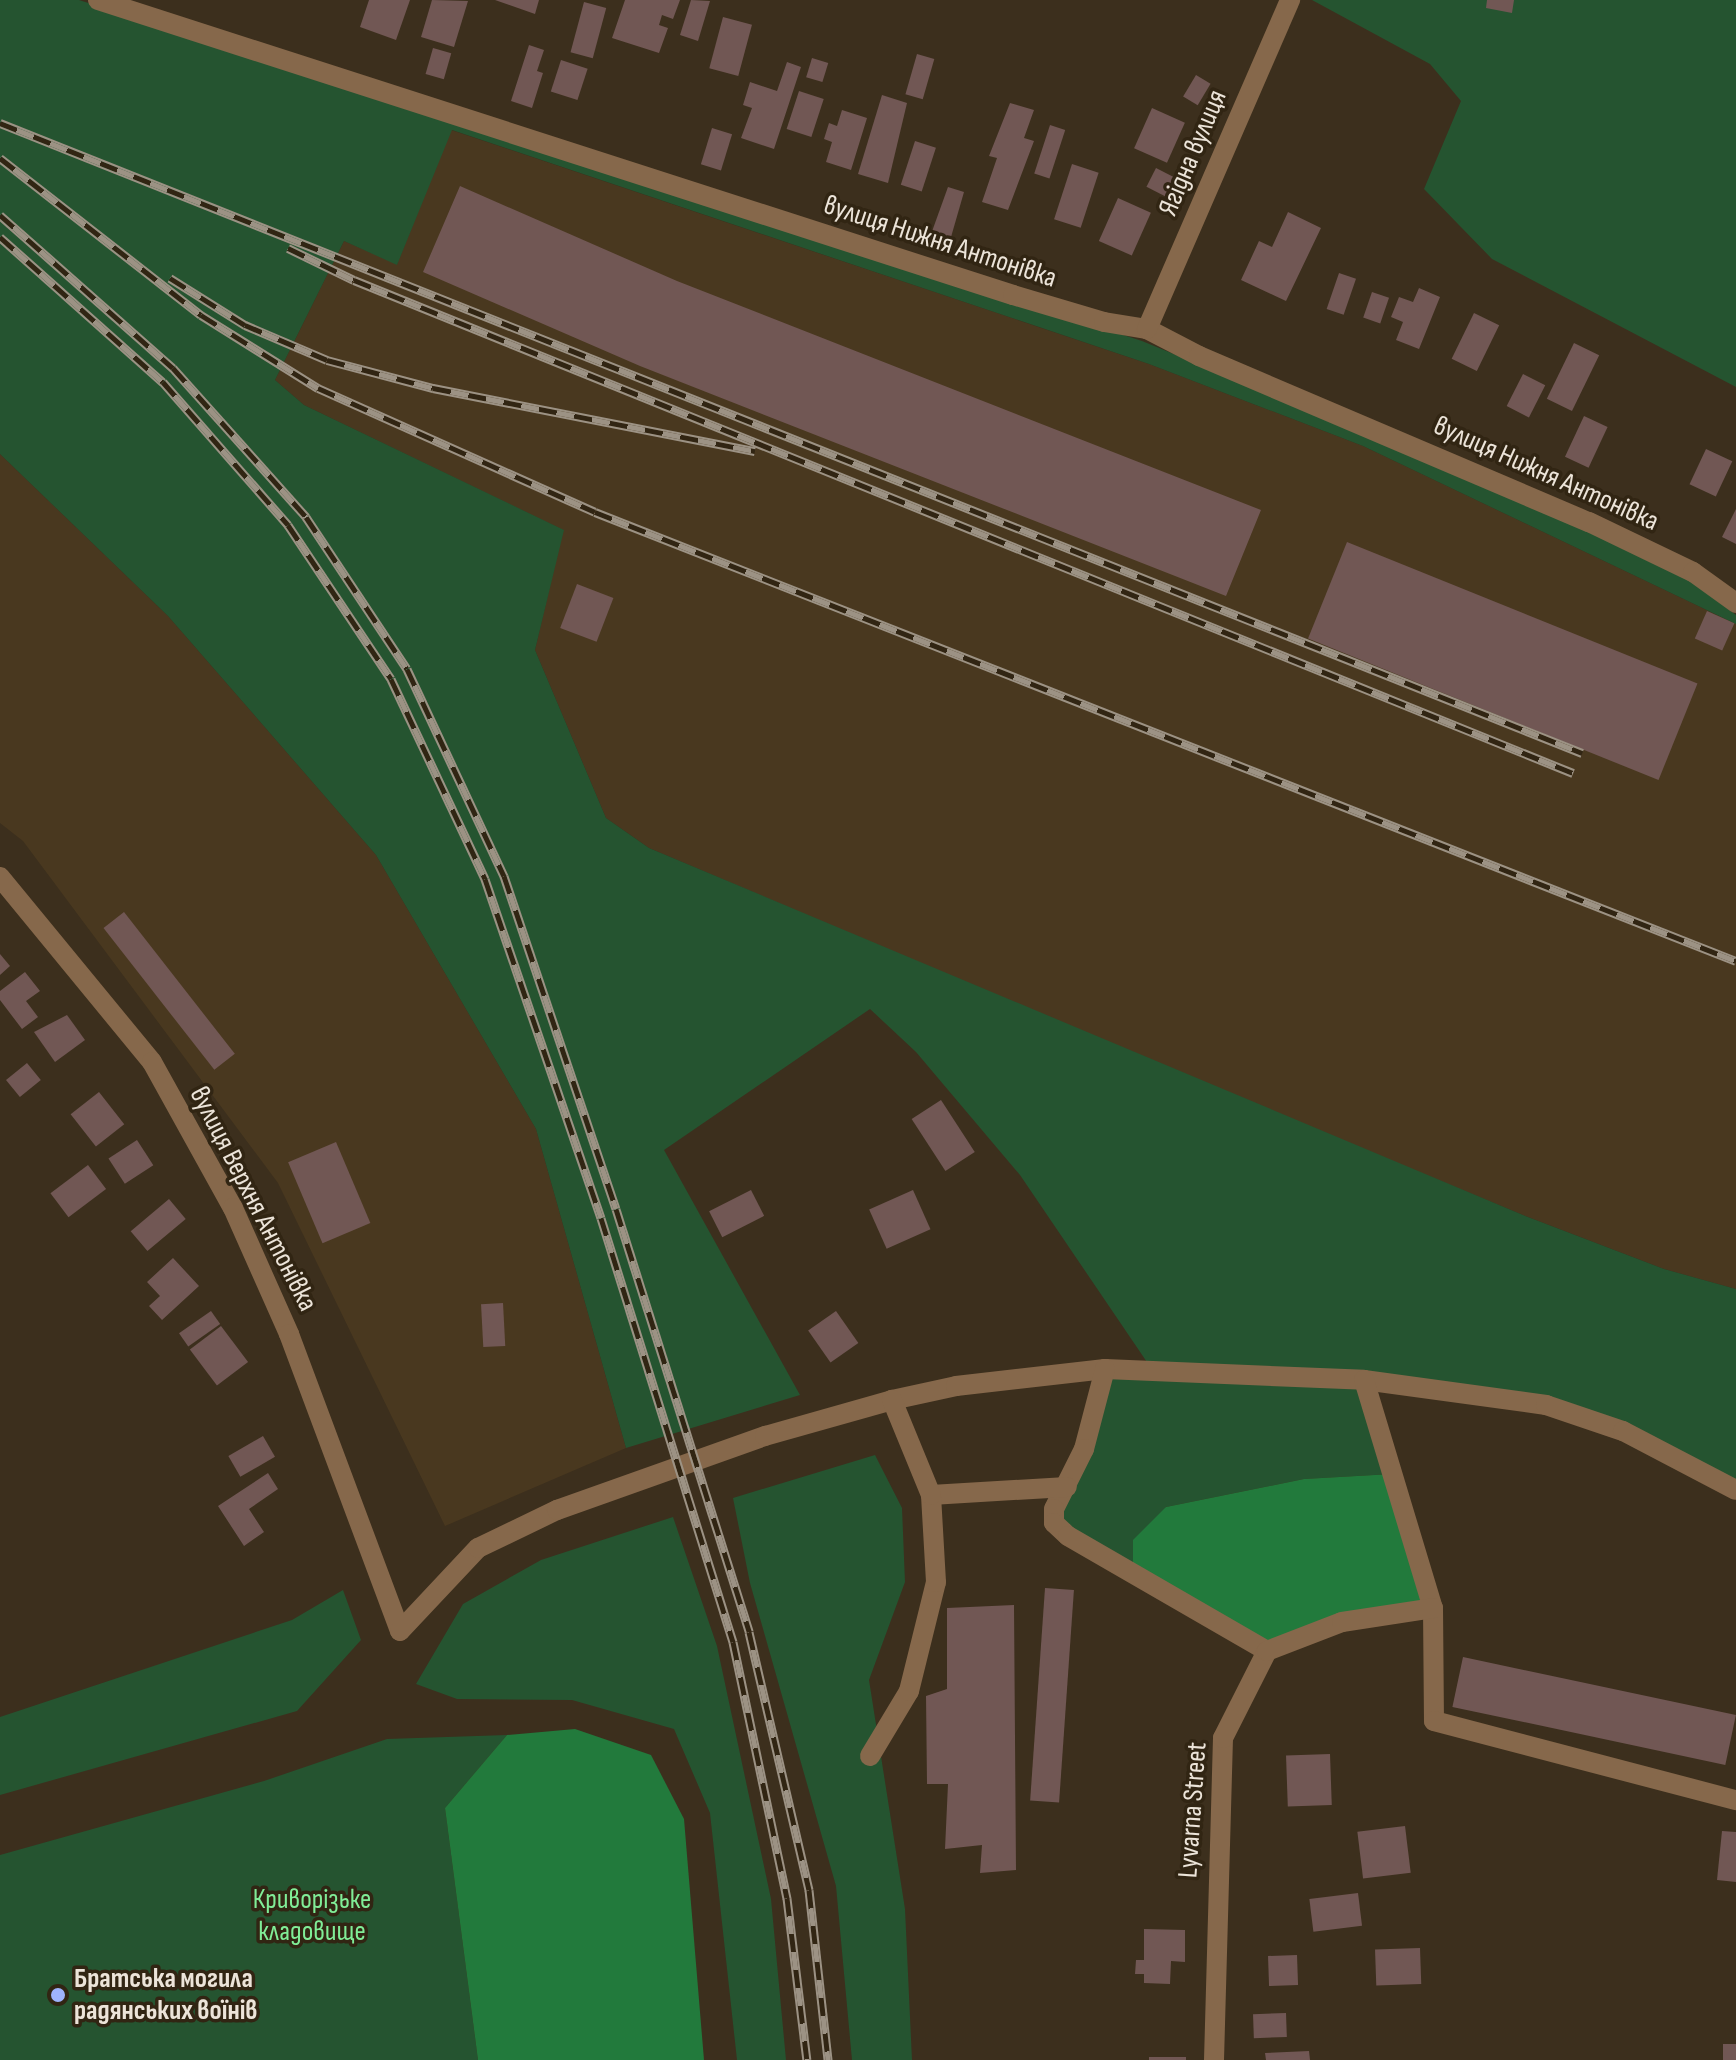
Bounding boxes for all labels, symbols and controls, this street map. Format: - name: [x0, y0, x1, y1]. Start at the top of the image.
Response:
- street label: Ягідна вулиця: [1151, 85, 1235, 221]
- street label: вулиця Нижня Антонівка: [819, 189, 1061, 295]
- street label: вулиця Нижня Антонівка: [1428, 409, 1664, 539]
- street label: вулиця Верхня Антонівка: [182, 1081, 324, 1317]
- street label: Lyvarna Street: [1171, 1741, 1215, 1879]
- park label: Криворізьке кладовище: [253, 1883, 371, 1949]
- place label: Братська могила радянських воїнів: [74, 1962, 258, 2028]
- marker: Братська могила радянських воїнів: [49, 1986, 67, 2004]

